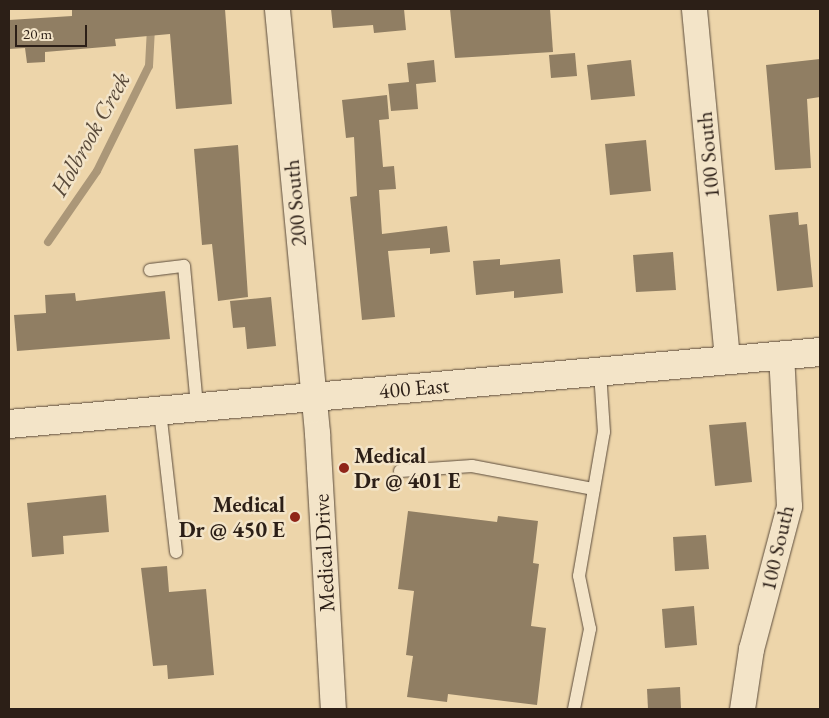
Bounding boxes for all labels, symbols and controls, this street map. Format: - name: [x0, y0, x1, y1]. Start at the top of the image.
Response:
- scale bar: [18, 15, 90, 47]
- text: 20 m: [23, 24, 52, 43]
- water label: Holbrook Creek: [44, 67, 136, 201]
- street label: 100 South: [691, 110, 725, 200]
- street label: 200 South: [278, 158, 312, 248]
- street label: 400 East: [378, 372, 450, 404]
- place label: Medical Dr @ 401 E: [354, 442, 460, 494]
- marker: Medical Dr @ 401 E: [338, 462, 350, 474]
- place label: Medical Dr @ 450 E: [179, 491, 285, 542]
- street label: Medical Drive: [308, 493, 340, 613]
- street label: 100 South: [754, 503, 800, 593]
- marker: Medical Dr @ 450 E: [289, 511, 301, 523]

